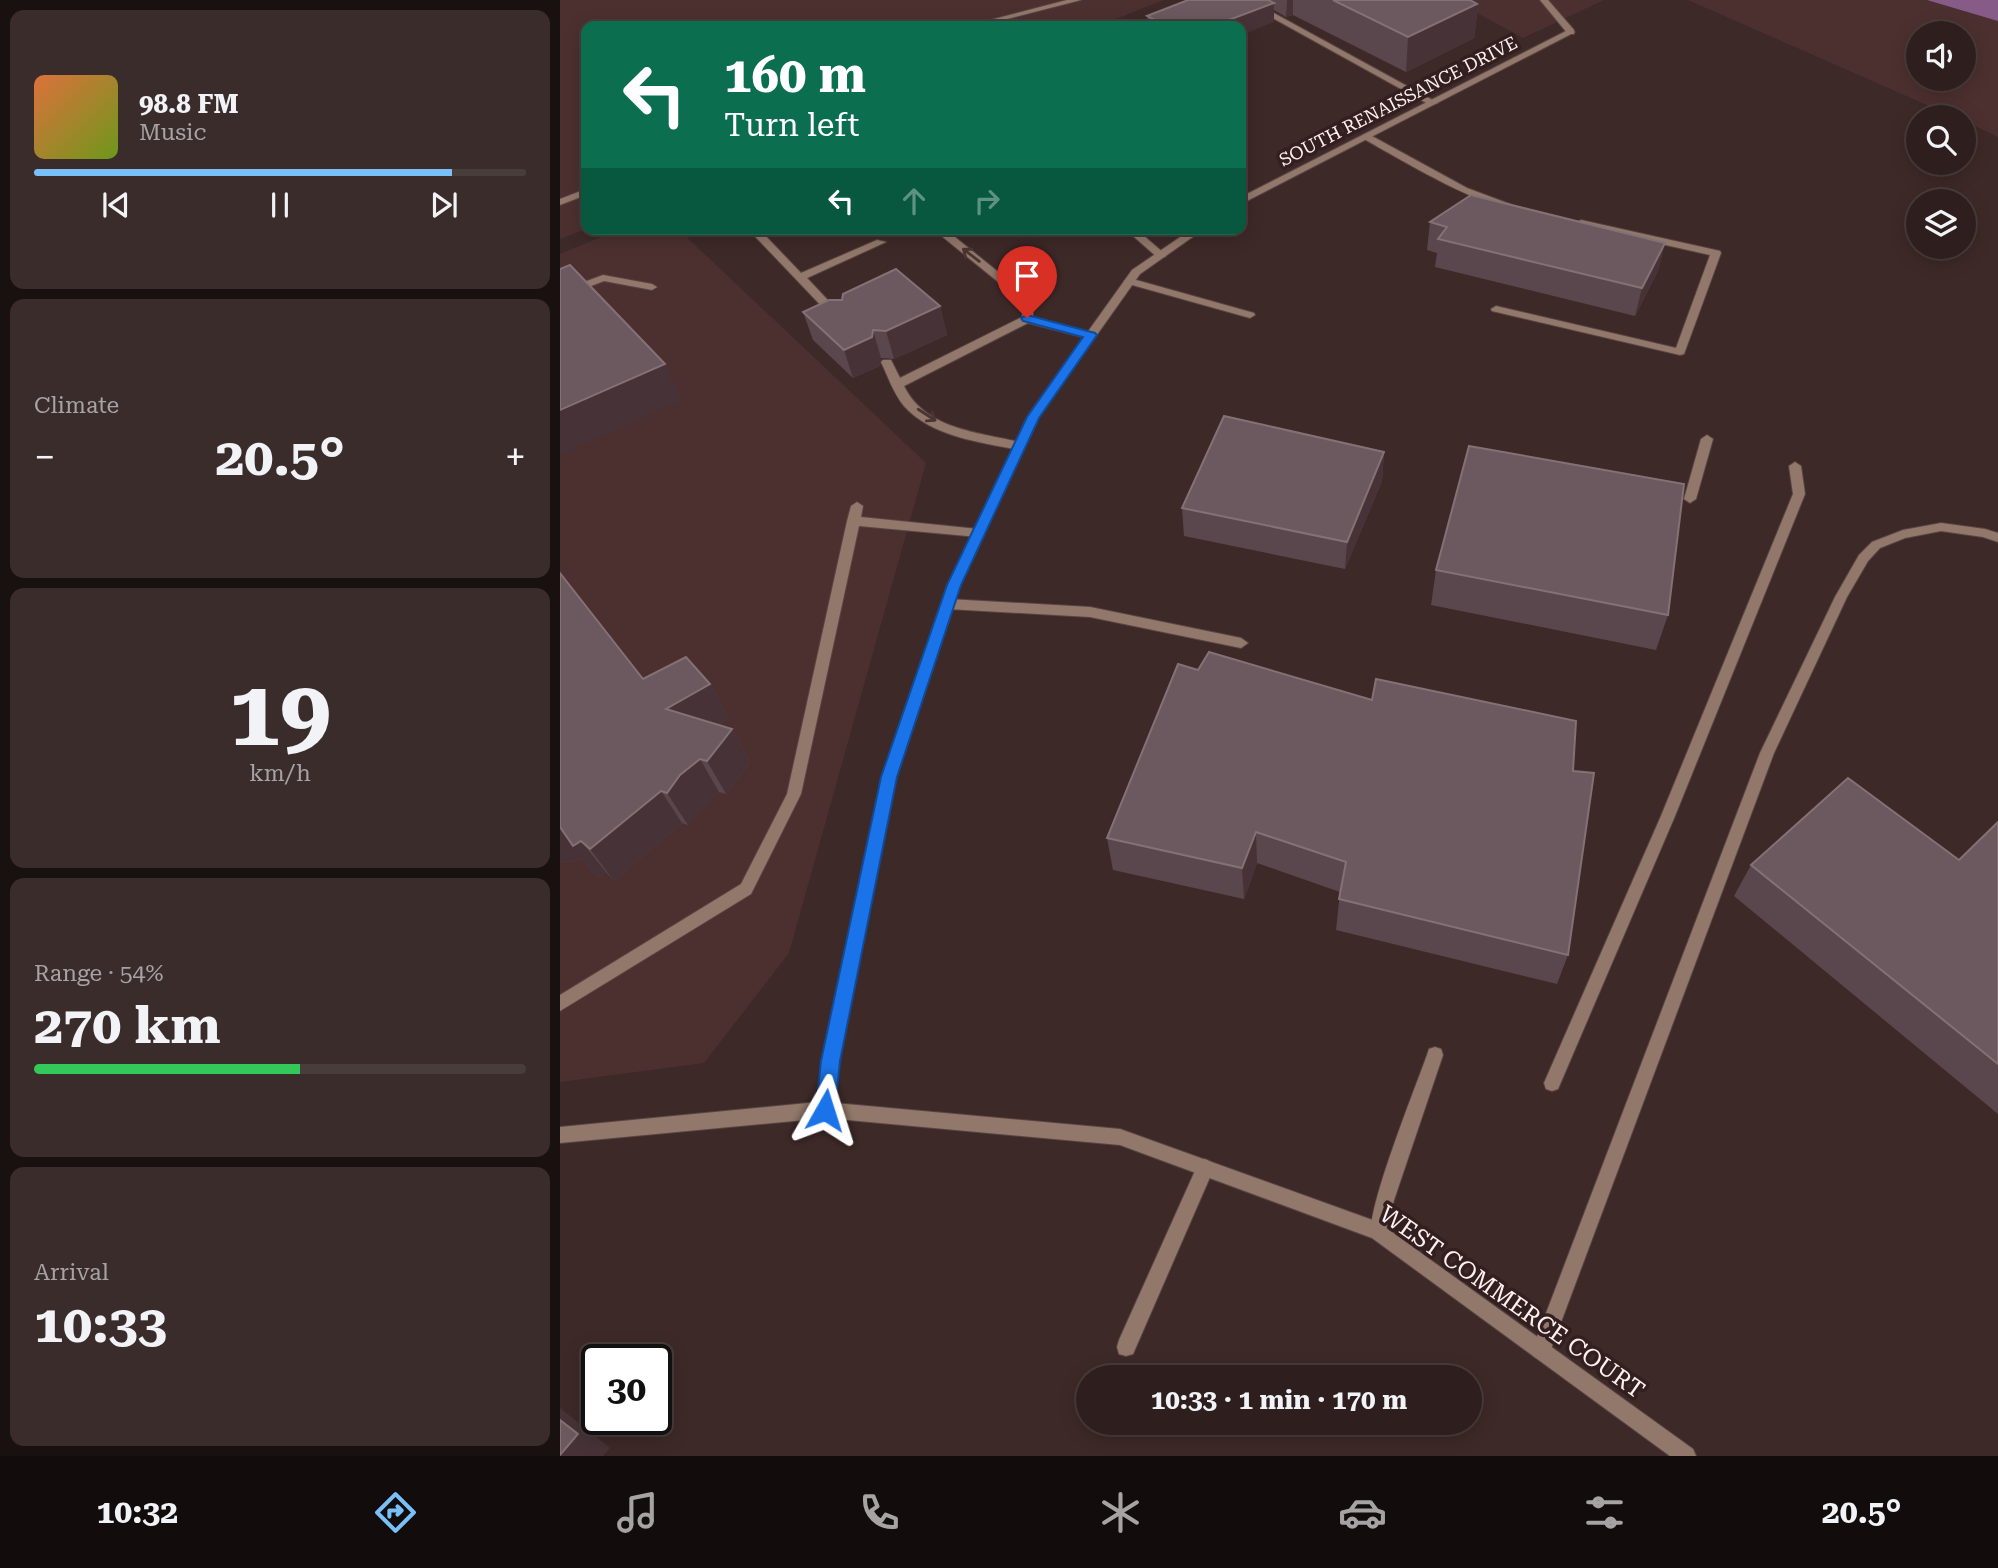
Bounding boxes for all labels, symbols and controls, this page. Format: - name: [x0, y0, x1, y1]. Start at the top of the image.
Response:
- map controls: [1906, 21, 1976, 259]
- button: sound: [1906, 21, 1976, 91]
- street label: SOUTH RENAISSANCE DRIVE: [1276, 32, 1520, 170]
- text: 160 m: [724, 47, 866, 104]
- icon: left: [609, 49, 700, 140]
- text: 98.8 FM: [139, 89, 239, 119]
- button: search: [1906, 105, 1976, 175]
- text: Turn left: [724, 106, 859, 144]
- text: Music: [139, 119, 206, 146]
- icon: left: [822, 182, 860, 220]
- icon: ahead: [895, 182, 933, 220]
- icon: right: [968, 182, 1006, 220]
- icon: previous: [97, 186, 135, 224]
- icon: pause: [261, 186, 299, 224]
- icon: next: [425, 186, 463, 224]
- button: layers: [1906, 189, 1976, 259]
- pin: [997, 246, 1057, 318]
- one-way arrow: [963, 248, 981, 263]
- icon: arrive: [1008, 257, 1046, 295]
- text: Climate: [34, 392, 119, 419]
- one-way arrow: [916, 409, 936, 423]
- text: 20.5°: [215, 427, 345, 488]
- text: −: [34, 435, 55, 479]
- text: +: [505, 435, 526, 479]
- text: 19: [229, 661, 331, 767]
- text: km/h: [249, 760, 311, 787]
- text: Range · 54%: [34, 960, 163, 987]
- text: 270 km: [34, 995, 221, 1056]
- position arrow: [788, 1073, 862, 1147]
- street label: WEST COMMERCE COURT: [1374, 1200, 1650, 1404]
- text: Arrival: [34, 1259, 109, 1286]
- text: 10:33: [34, 1294, 167, 1355]
- speed limit sign: 30: [581, 1344, 672, 1435]
- text: 10:33 · 1 min · 170 m: [1151, 1385, 1407, 1415]
- icon: directions: [371, 1488, 420, 1537]
- icon: music: [613, 1488, 662, 1537]
- icon: phone: [855, 1488, 904, 1537]
- icon: climate: [1096, 1488, 1145, 1537]
- icon: car: [1338, 1488, 1387, 1537]
- icon: filters: [1580, 1488, 1629, 1537]
- text: 10:32: [96, 1493, 178, 1531]
- text: 20.5°: [1822, 1493, 1902, 1531]

